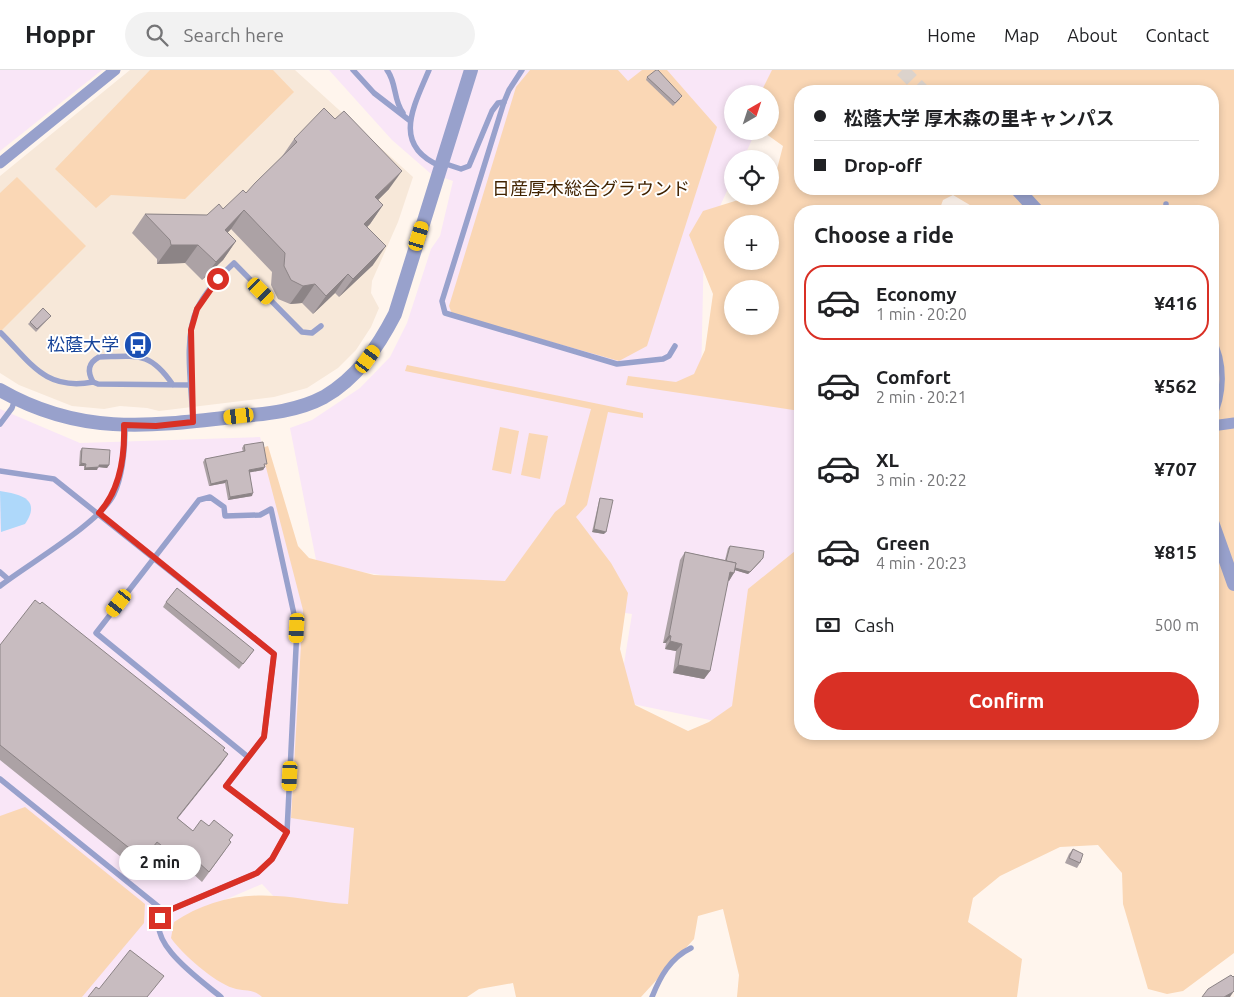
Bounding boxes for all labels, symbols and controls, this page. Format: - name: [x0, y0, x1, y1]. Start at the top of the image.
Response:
- search box: [125, 12, 475, 57]
- text: Hoppr: [25, 21, 95, 48]
- icon: search: [143, 21, 171, 49]
- text: Search here: [183, 24, 284, 46]
- text: Home: [927, 25, 976, 45]
- text: Map: [1004, 25, 1039, 45]
- text: About: [1067, 25, 1117, 45]
- text: Contact: [1145, 25, 1209, 45]
- north arrow: [724, 85, 779, 140]
- map controls: [724, 85, 779, 335]
- text: 松蔭大学 厚木森の里キャンパス: [844, 107, 1115, 129]
- button: locate: [724, 150, 779, 205]
- text: Drop-off: [844, 154, 922, 176]
- park label: 日産厚木総合グラウンド: [492, 178, 690, 198]
- button: +: [724, 215, 779, 270]
- car: [407, 219, 430, 253]
- text: Choose a ride: [814, 222, 954, 247]
- route start: [207, 268, 229, 290]
- car: [245, 275, 276, 307]
- button: −: [724, 280, 779, 335]
- icon: car: [816, 280, 861, 325]
- text: Economy: [876, 283, 957, 305]
- text: ¥416: [1154, 292, 1197, 314]
- text: 1 min · 20:20: [876, 305, 967, 323]
- bus stop icon: 松蔭大学: [123, 330, 153, 360]
- place label: 松蔭大学: [47, 334, 119, 354]
- car: [353, 342, 382, 376]
- icon: car: [816, 363, 861, 408]
- text: Comfort: [876, 366, 951, 388]
- text: ¥562: [1154, 375, 1197, 397]
- text: 2 min · 20:21: [876, 388, 967, 406]
- car: [223, 407, 254, 425]
- icon: car: [816, 446, 861, 491]
- text: XL: [876, 449, 899, 471]
- text: ¥707: [1154, 458, 1197, 480]
- text: 3 min · 20:22: [876, 471, 967, 489]
- icon: car: [816, 529, 861, 574]
- text: Green: [876, 532, 930, 554]
- text: ¥815: [1154, 541, 1197, 563]
- text: 4 min · 20:23: [876, 554, 967, 572]
- car: [103, 587, 134, 619]
- icon: cash: [814, 611, 842, 639]
- car: [288, 613, 305, 643]
- text: Cash: [854, 614, 895, 636]
- text: 500 m: [1154, 616, 1199, 634]
- button: Confirm: [814, 672, 1199, 730]
- car: [281, 761, 298, 791]
- callout: 2 min: [119, 846, 201, 880]
- text: 2 min: [140, 853, 180, 871]
- route end: [149, 907, 171, 929]

